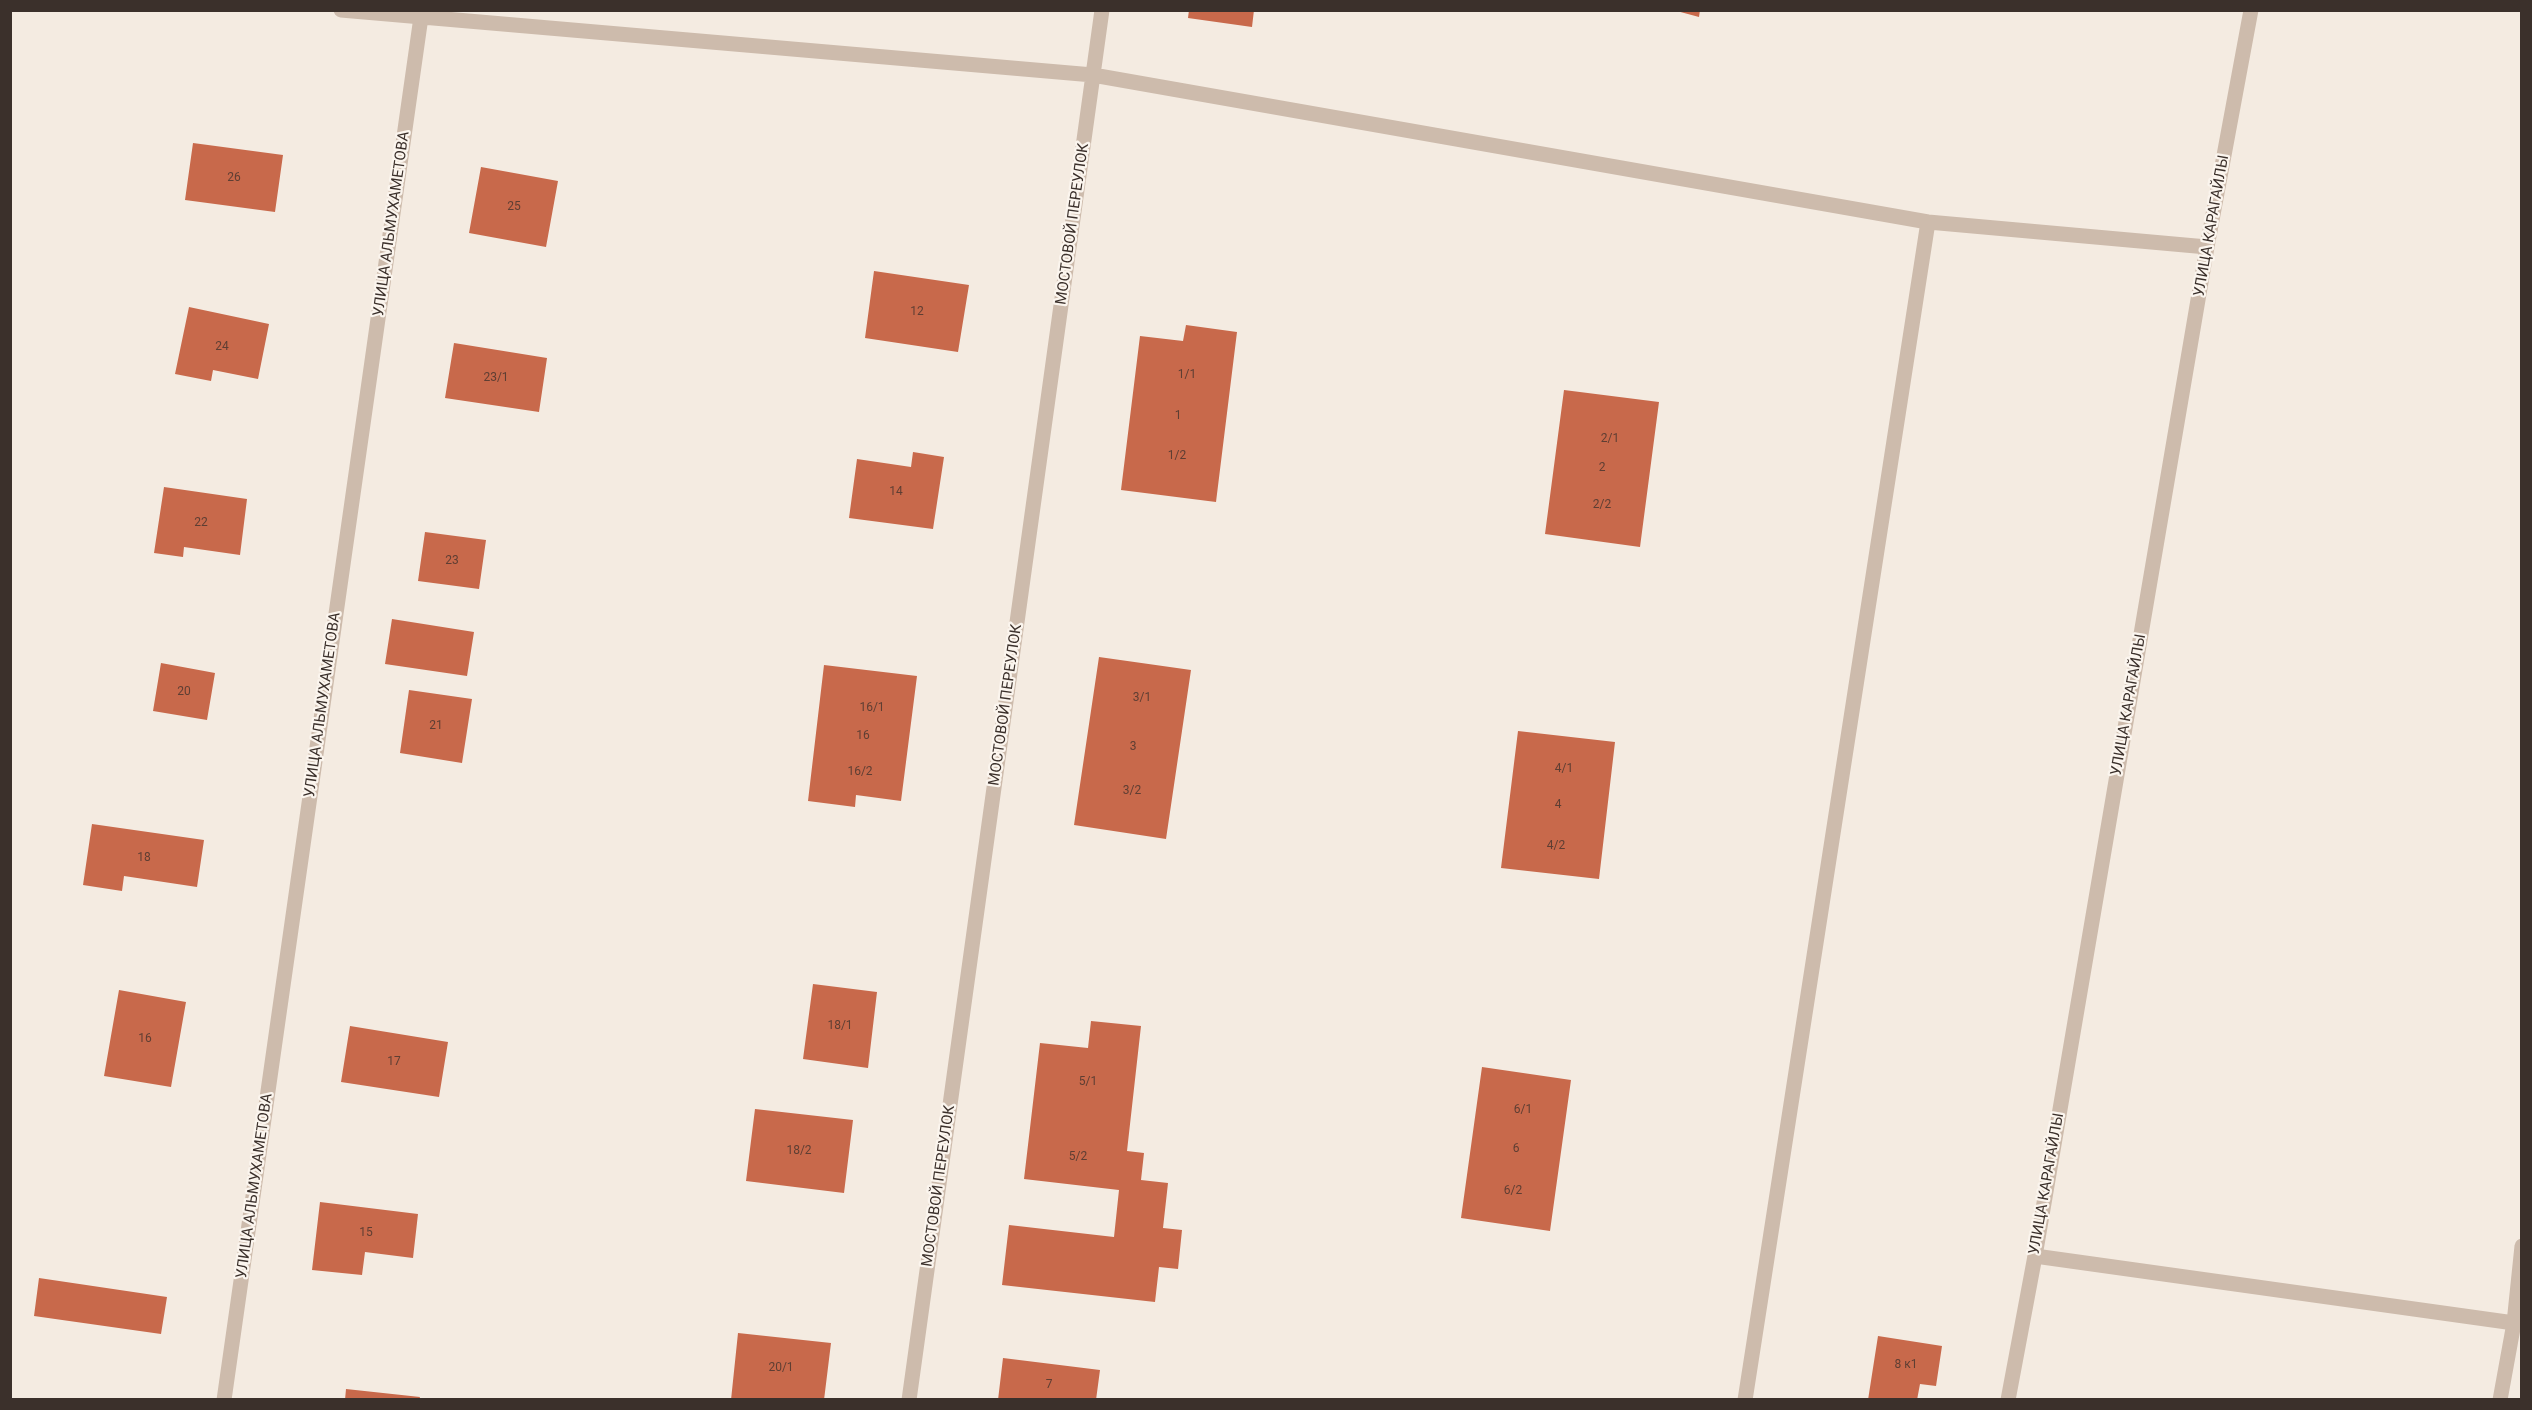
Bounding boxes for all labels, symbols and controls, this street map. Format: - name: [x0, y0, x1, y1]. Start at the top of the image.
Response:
- street label: УЛИЦА АЛЬМУХАМЕТОВА: [370, 130, 414, 318]
- street label: МОСТОВОЙ ПЕРЕУЛОК: [1053, 142, 1093, 306]
- street label: УЛИЦА КАРАГАЙЛЫ: [2191, 154, 2233, 298]
- house number: 26: [227, 171, 241, 185]
- house number: 25: [507, 200, 521, 214]
- house number: 12: [910, 305, 924, 319]
- house number: 24: [215, 340, 229, 354]
- house number: 1/1: [1178, 368, 1196, 382]
- house number: 23/1: [483, 371, 509, 385]
- house number: 1: [1175, 409, 1181, 423]
- house number: 2/1: [1601, 432, 1619, 446]
- house number: 1/2: [1168, 449, 1186, 463]
- house number: 2: [1599, 461, 1605, 475]
- house number: 14: [889, 485, 903, 499]
- house number: 2/2: [1593, 498, 1611, 512]
- house number: 22: [194, 516, 208, 530]
- house number: 23: [445, 554, 459, 568]
- street label: УЛИЦА АЛЬМУХАМЕТОВА: [301, 611, 345, 799]
- street label: МОСТОВОЙ ПЕРЕУЛОК: [986, 623, 1026, 787]
- street label: УЛИЦА КАРАГАЙЛЫ: [2108, 633, 2150, 777]
- house number: 20: [177, 685, 191, 699]
- house number: 3/1: [1133, 691, 1151, 705]
- house number: 16/1: [859, 701, 885, 715]
- house number: 21: [429, 719, 443, 733]
- house number: 16: [856, 729, 870, 743]
- house number: 3: [1130, 740, 1136, 754]
- house number: 4/1: [1555, 762, 1573, 776]
- house number: 16/2: [847, 765, 873, 779]
- house number: 3/2: [1123, 784, 1141, 798]
- house number: 4: [1555, 798, 1561, 812]
- house number: 4/2: [1547, 839, 1565, 853]
- house number: 18: [137, 851, 151, 865]
- house number: 18/1: [827, 1019, 853, 1033]
- house number: 16: [138, 1032, 152, 1046]
- house number: 17: [387, 1055, 401, 1069]
- house number: 5/1: [1079, 1075, 1097, 1089]
- street label: УЛИЦА АЛЬМУХАМЕТОВА: [233, 1092, 277, 1280]
- house number: 6/1: [1514, 1103, 1532, 1117]
- street label: МОСТОВОЙ ПЕРЕУЛОК: [919, 1104, 959, 1268]
- street label: УЛИЦА КАРАГАЙЛЫ: [2026, 1112, 2068, 1256]
- house number: 6: [1513, 1142, 1519, 1156]
- house number: 18/2: [786, 1144, 812, 1158]
- house number: 5/2: [1069, 1150, 1087, 1164]
- house number: 6/2: [1504, 1184, 1522, 1198]
- house number: 15: [359, 1226, 373, 1240]
- house number: 8 к1: [1895, 1358, 1917, 1372]
- house number: 20/1: [768, 1361, 794, 1375]
- house number: 7: [1046, 1378, 1052, 1392]

